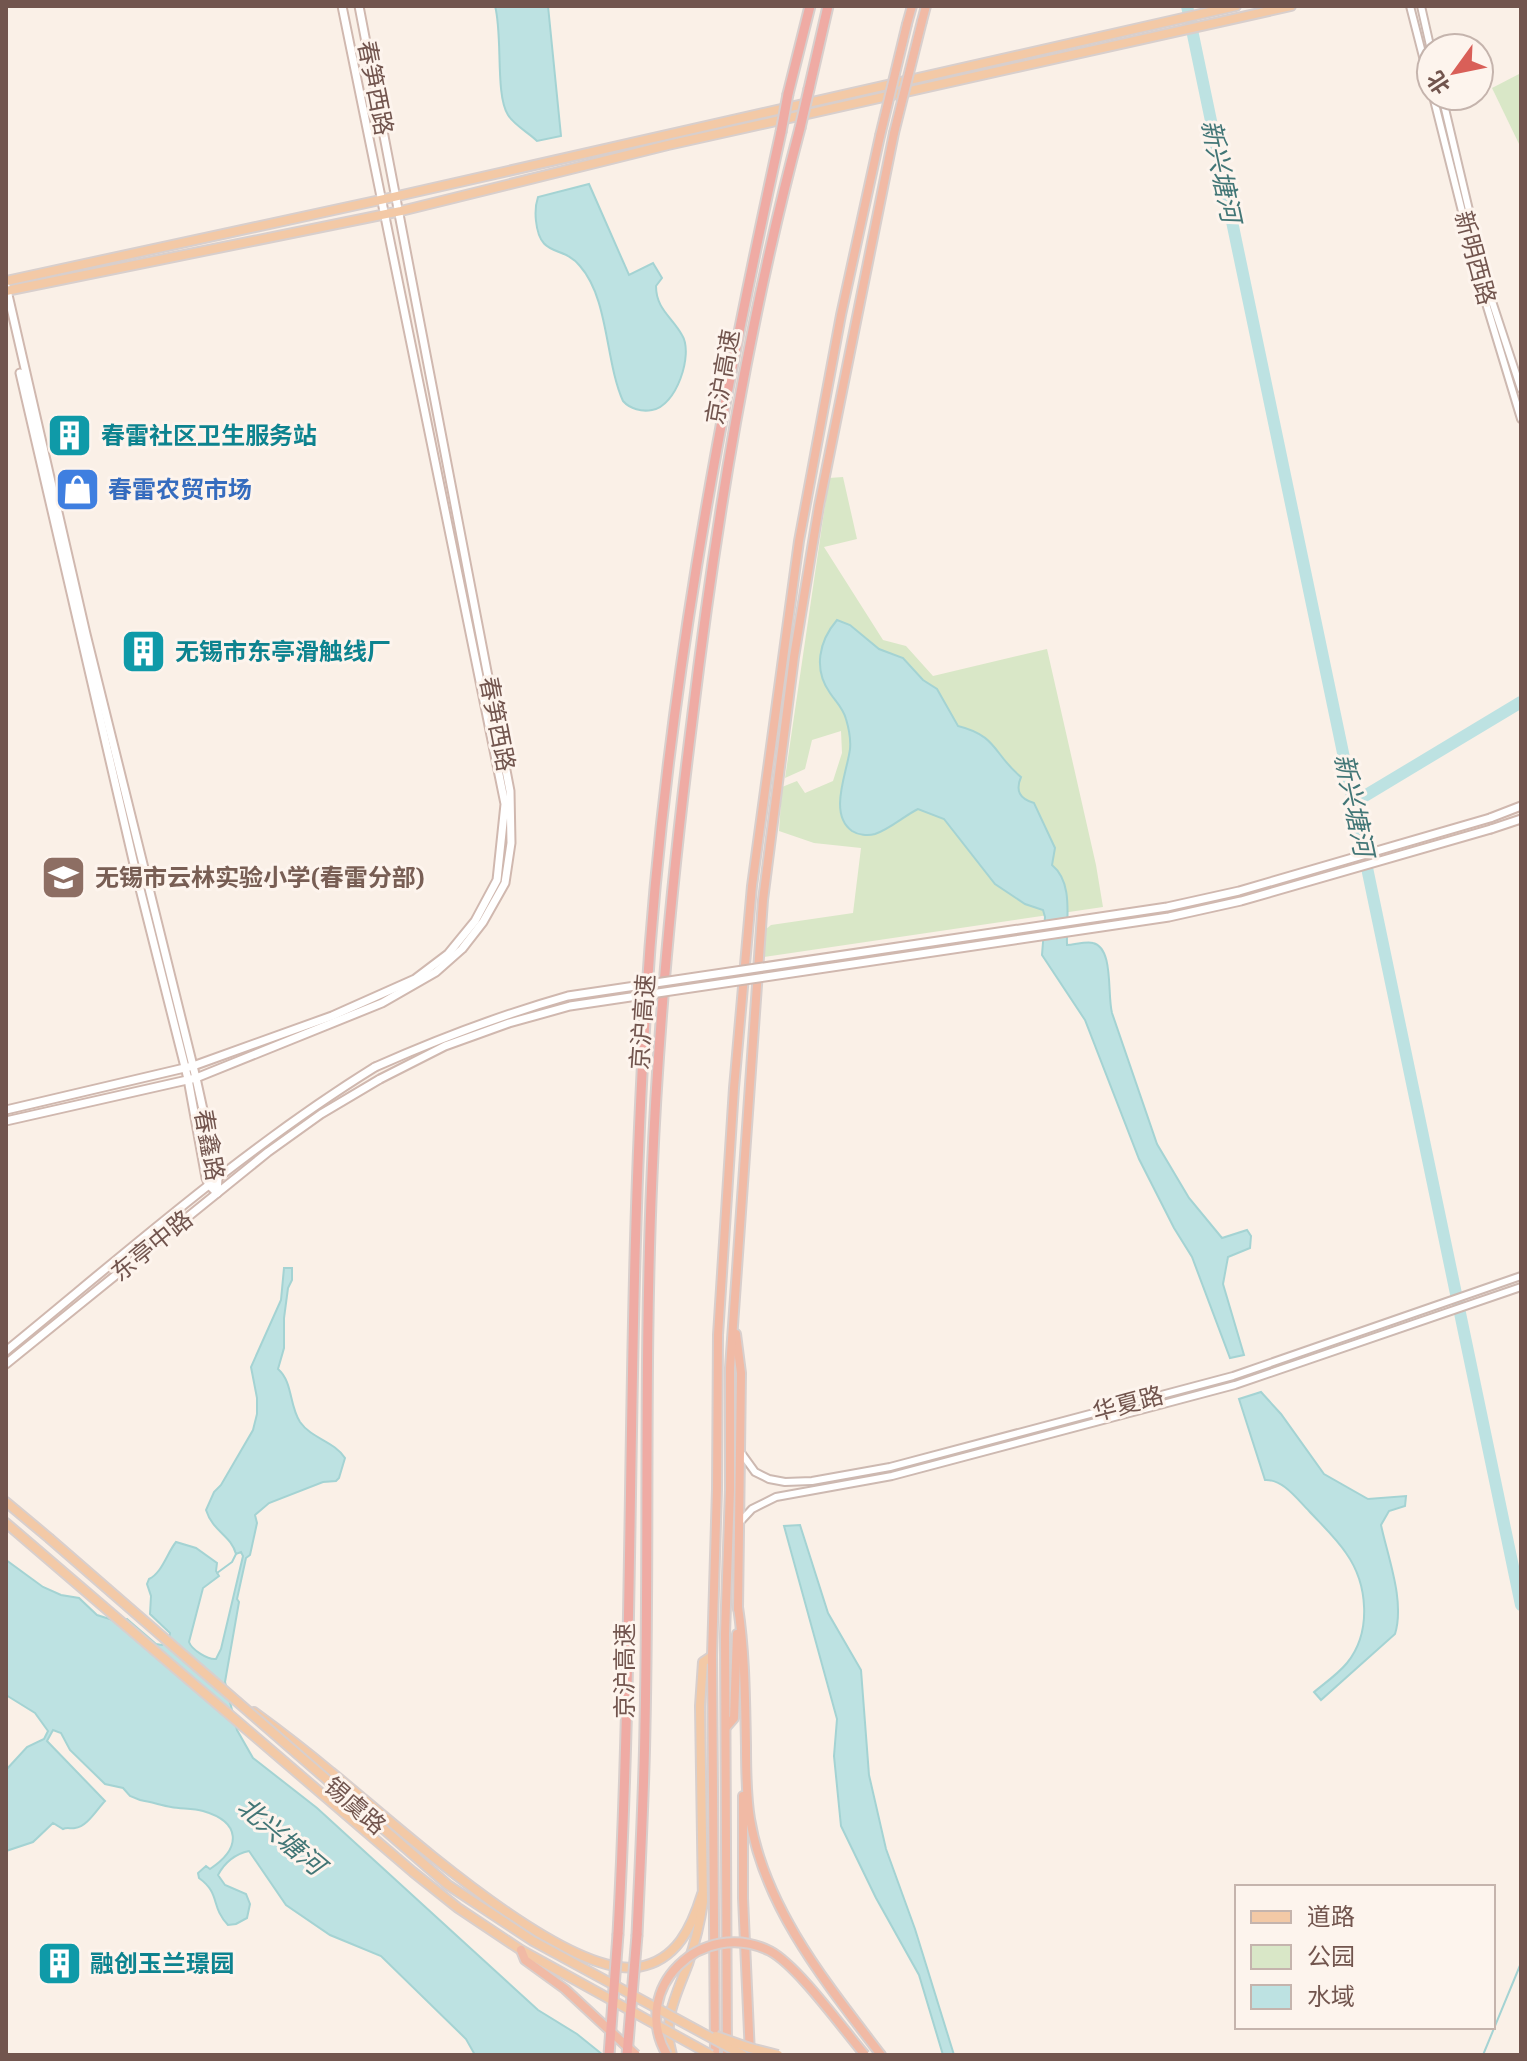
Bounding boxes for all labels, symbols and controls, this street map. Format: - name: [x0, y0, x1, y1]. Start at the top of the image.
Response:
- north arrow: [1415, 32, 1495, 112]
- street label: 春笋西路: [353, 38, 400, 138]
- text: 北: [1420, 67, 1454, 100]
- water label: 新兴塘河: [1196, 117, 1249, 230]
- street label: 新明西路: [1450, 207, 1503, 308]
- street label: 京沪高速: [699, 327, 744, 427]
- building icon: 春雷社区卫生服务站: [46, 412, 94, 460]
- place label: 春雷社区卫生服务站: [101, 420, 317, 449]
- shop icon: 春雷农贸市场: [53, 466, 101, 514]
- place label: 春雷农贸市场: [108, 474, 252, 503]
- building icon: 无锡市东亭滑触线厂: [120, 628, 168, 676]
- place label: 无锡市东亭滑触线厂: [175, 636, 391, 665]
- street label: 春笋西路: [475, 674, 522, 774]
- water label: 新兴塘河: [1329, 751, 1382, 864]
- school or university icon: 无锡市云林实验小学(春雷分部): [40, 854, 88, 902]
- place label: 无锡市云林实验小学(春雷分部): [95, 862, 425, 891]
- street label: 京沪高速: [624, 973, 659, 1071]
- street label: 春鑫路: [190, 1107, 231, 1183]
- street label: 东亭中路: [105, 1203, 197, 1286]
- street label: 华夏路: [1089, 1379, 1166, 1426]
- street label: 京沪高速: [609, 1623, 638, 1719]
- street label: 锡虞路: [319, 1770, 393, 1839]
- water label: 北兴塘河: [232, 1790, 336, 1883]
- legend: [1235, 1885, 1495, 2029]
- text: 道路: [1307, 1901, 1355, 1930]
- building icon: 融创玉兰璟园: [35, 1940, 83, 1988]
- text: 公园: [1307, 1941, 1355, 1970]
- place label: 融创玉兰璟园: [90, 1948, 234, 1977]
- text: 水域: [1307, 1981, 1355, 2010]

